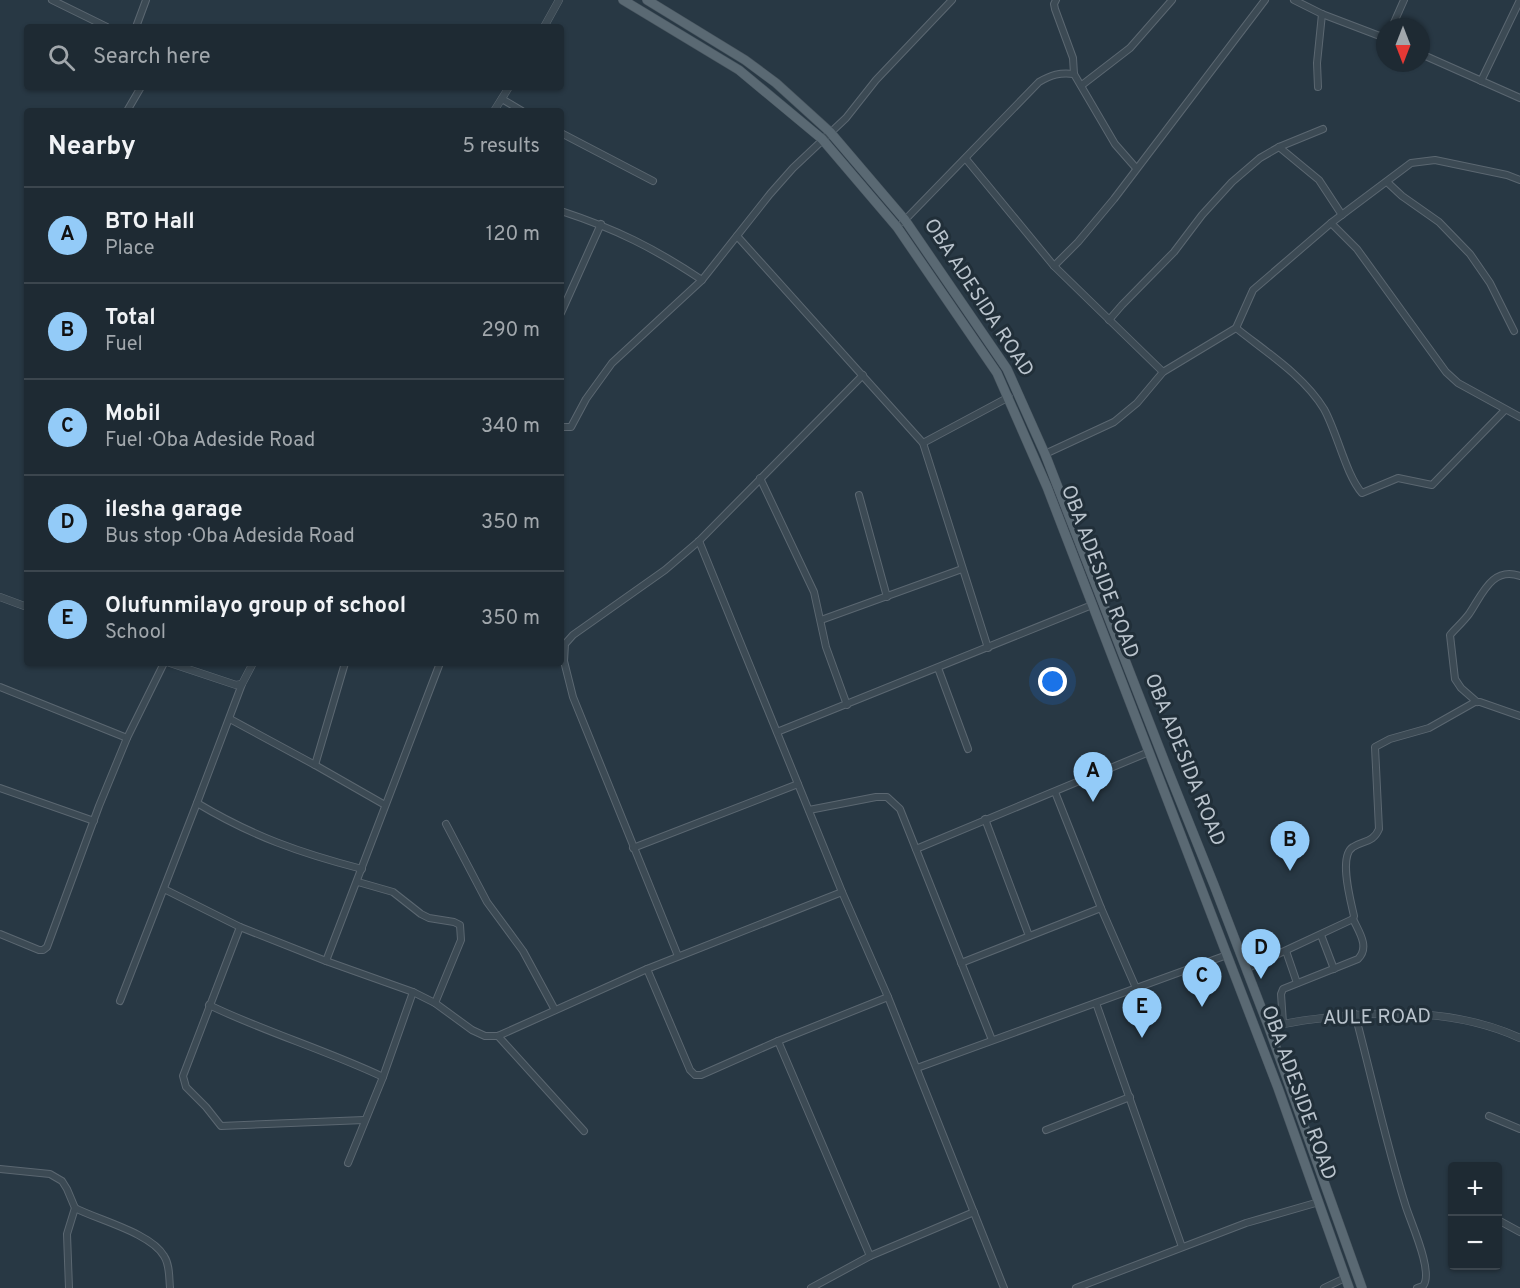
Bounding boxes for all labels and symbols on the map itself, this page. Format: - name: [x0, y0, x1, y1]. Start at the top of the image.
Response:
- north arrow: [1376, 18, 1430, 72]
- street label: OBA ADESIDA ROAD: [917, 214, 1039, 382]
- street label: OBA ADESIDE ROAD: [1054, 482, 1144, 662]
- your location: [1038, 667, 1067, 696]
- street label: OBA ADESIDA ROAD: [1138, 670, 1230, 850]
- pin: A: [1074, 752, 1112, 802]
- pin: B: [1270, 822, 1310, 871]
- pin: D: [1242, 930, 1280, 979]
- pin: C: [1182, 958, 1222, 1007]
- pin: E: [1122, 988, 1162, 1038]
- street label: OBA ADESIDE ROAD: [1254, 1002, 1342, 1184]
- street label: AULE ROAD: [1323, 1004, 1431, 1032]

